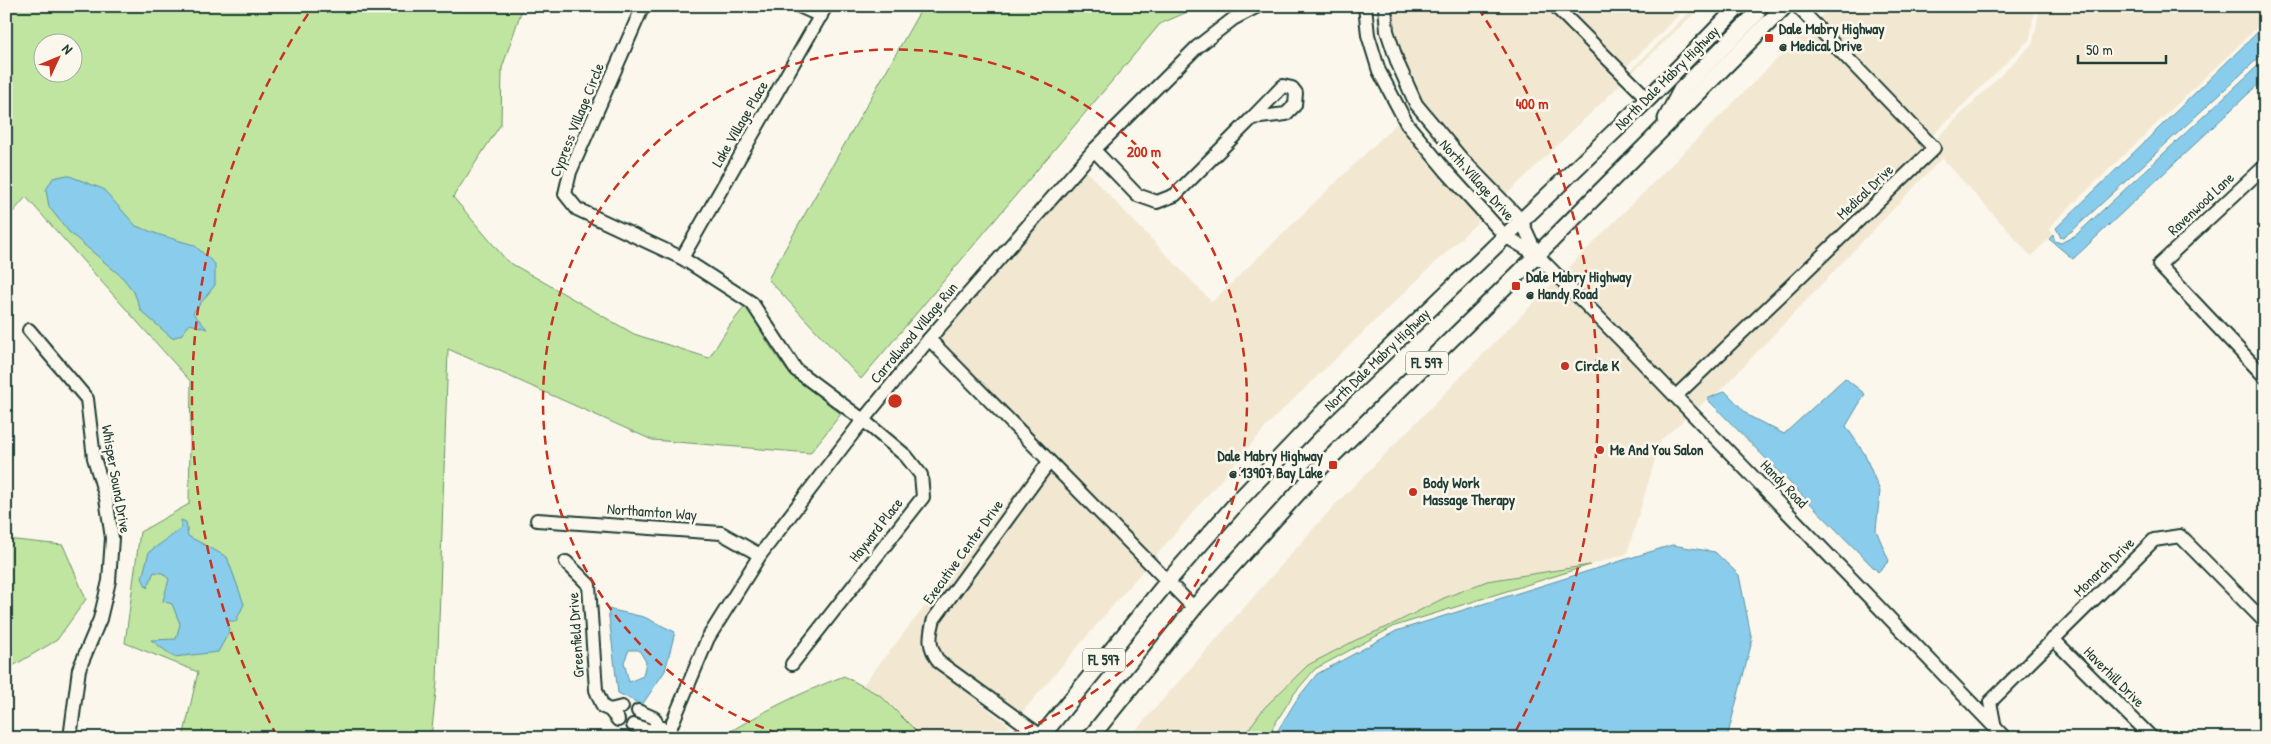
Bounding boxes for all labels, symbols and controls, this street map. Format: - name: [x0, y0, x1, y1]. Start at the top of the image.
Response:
- place label: Dale Mabry Highway @ Medical Drive: [1779, 18, 1885, 56]
- street label: North Dale Mabry Highway: [1610, 21, 1724, 135]
- north arrow: [32, 32, 82, 82]
- marker: Dale Mabry Highway @ Medical Drive: [1763, 32, 1775, 44]
- scale bar: [2078, 32, 2166, 64]
- text: N: [58, 39, 78, 58]
- text: 50 m: [2086, 39, 2113, 60]
- street label: Cypress Village Circle: [544, 60, 609, 180]
- street label: Lake Village Place: [706, 77, 773, 171]
- text: 400 m: [1516, 93, 1548, 114]
- street label: North Village Drive: [1435, 134, 1520, 225]
- text: 200 m: [1127, 141, 1161, 162]
- street label: Medical Drive: [1832, 159, 1898, 224]
- street label: Ravenwood Lane: [2163, 167, 2239, 240]
- place label: Dale Mabry Highway @ Handy Road: [1526, 266, 1632, 305]
- street label: Carrollwood Village Run: [865, 277, 962, 388]
- marker: Dale Mabry Highway @ Handy Road: [1510, 280, 1522, 292]
- street label: North Dale Mabry Highway: [1319, 303, 1434, 416]
- road number: FL 597: [1406, 352, 1448, 374]
- place label: Circle K: [1575, 355, 1620, 376]
- marker: Circle K: [1559, 360, 1571, 372]
- centre of rings: [886, 392, 904, 410]
- street label: Whisper Sound Drive: [97, 423, 136, 535]
- place label: Me And You Salon: [1610, 439, 1704, 460]
- marker: Me And You Salon: [1594, 444, 1606, 456]
- place label: Dale Mabry Highway @ 13907 Bay Lake: [1218, 445, 1324, 484]
- street label: Handy Road: [1756, 455, 1813, 513]
- marker: Dale Mabry Highway @ 13907 Bay Lake: [1327, 459, 1339, 471]
- place label: Body Work Massage Therapy: [1423, 472, 1516, 511]
- marker: Body Work Massage Therapy: [1407, 486, 1419, 498]
- street label: Hayward Place: [844, 493, 907, 566]
- street label: Executive Center Drive: [917, 495, 1008, 608]
- street label: Northamton Way: [606, 498, 698, 525]
- street label: Monarch Drive: [2069, 532, 2139, 601]
- street label: Greenfield Drive: [562, 592, 589, 678]
- street label: Haverhill Drive: [2079, 641, 2150, 712]
- road number: FL 597: [1083, 648, 1125, 672]

